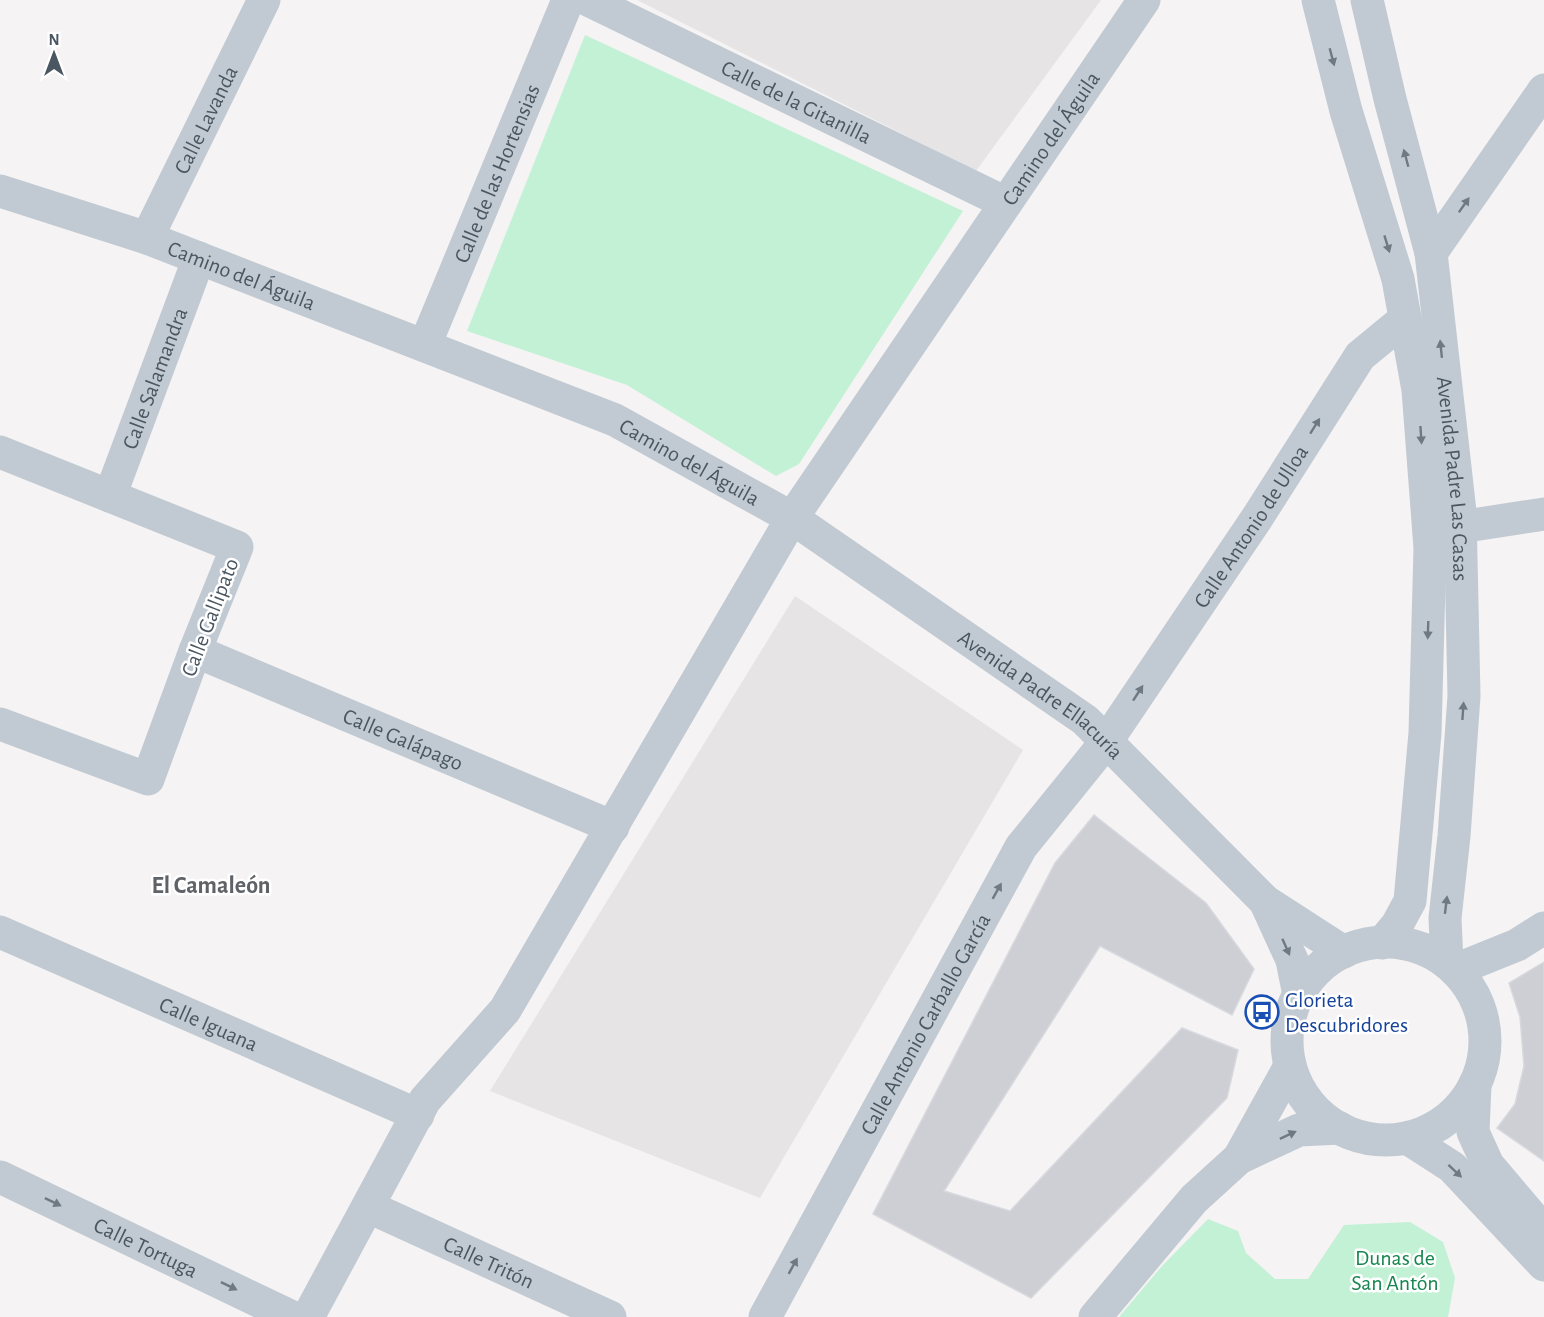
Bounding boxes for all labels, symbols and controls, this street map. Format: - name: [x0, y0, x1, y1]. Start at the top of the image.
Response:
- north arrow: [24, 24, 84, 84]
- text: N: [48, 32, 60, 48]
- one-way arrow: [1328, 47, 1338, 66]
- street label: Calle de la Gitanilla: [718, 57, 875, 148]
- street label: Calle Lavanda: [170, 63, 242, 177]
- street label: Camino del Águila: [998, 68, 1104, 209]
- street label: Calle de las Hortensias: [450, 81, 544, 266]
- one-way arrow: [1400, 148, 1410, 167]
- one-way arrow: [1458, 197, 1469, 213]
- one-way arrow: [1383, 235, 1392, 253]
- street label: Camino del Águila: [165, 237, 318, 314]
- street label: Calle Salamandra: [119, 305, 192, 452]
- one-way arrow: [1437, 339, 1446, 358]
- street label: Avenida Padre Las Casas: [1433, 375, 1472, 582]
- street label: Camino del Águila: [616, 415, 763, 510]
- one-way arrow: [1310, 418, 1321, 434]
- one-way arrow: [1416, 426, 1426, 445]
- street label: Calle Antonio de Ulloa: [1190, 442, 1312, 612]
- street label: Calle Gallipato: [177, 555, 243, 679]
- one-way arrow: [1423, 620, 1432, 639]
- street label: Avenida Padre Ellacuría: [954, 626, 1127, 764]
- one-way arrow: [1132, 685, 1143, 701]
- one-way arrow: [1459, 701, 1468, 720]
- street label: Calle Galápago: [340, 705, 466, 775]
- district label: El Camaleón: [151, 874, 271, 898]
- one-way arrow: [992, 883, 1002, 900]
- one-way arrow: [1441, 895, 1451, 914]
- street label: Calle Antonio Carballo García: [857, 910, 995, 1138]
- one-way arrow: [1281, 938, 1290, 955]
- place label: Glorieta Descubridores: [1285, 989, 1408, 1036]
- street label: Calle Iguana: [156, 993, 261, 1056]
- bus stop icon: Glorieta Descubridores: [1244, 994, 1280, 1030]
- one-way arrow: [1279, 1131, 1296, 1140]
- one-way arrow: [1447, 1164, 1462, 1177]
- one-way arrow: [44, 1196, 62, 1206]
- street label: Calle Tortuga: [90, 1214, 201, 1282]
- street label: Calle Tritón: [440, 1233, 537, 1293]
- park label: Dunas de San Antón: [1351, 1247, 1439, 1294]
- one-way arrow: [788, 1257, 798, 1274]
- one-way arrow: [220, 1282, 237, 1291]

